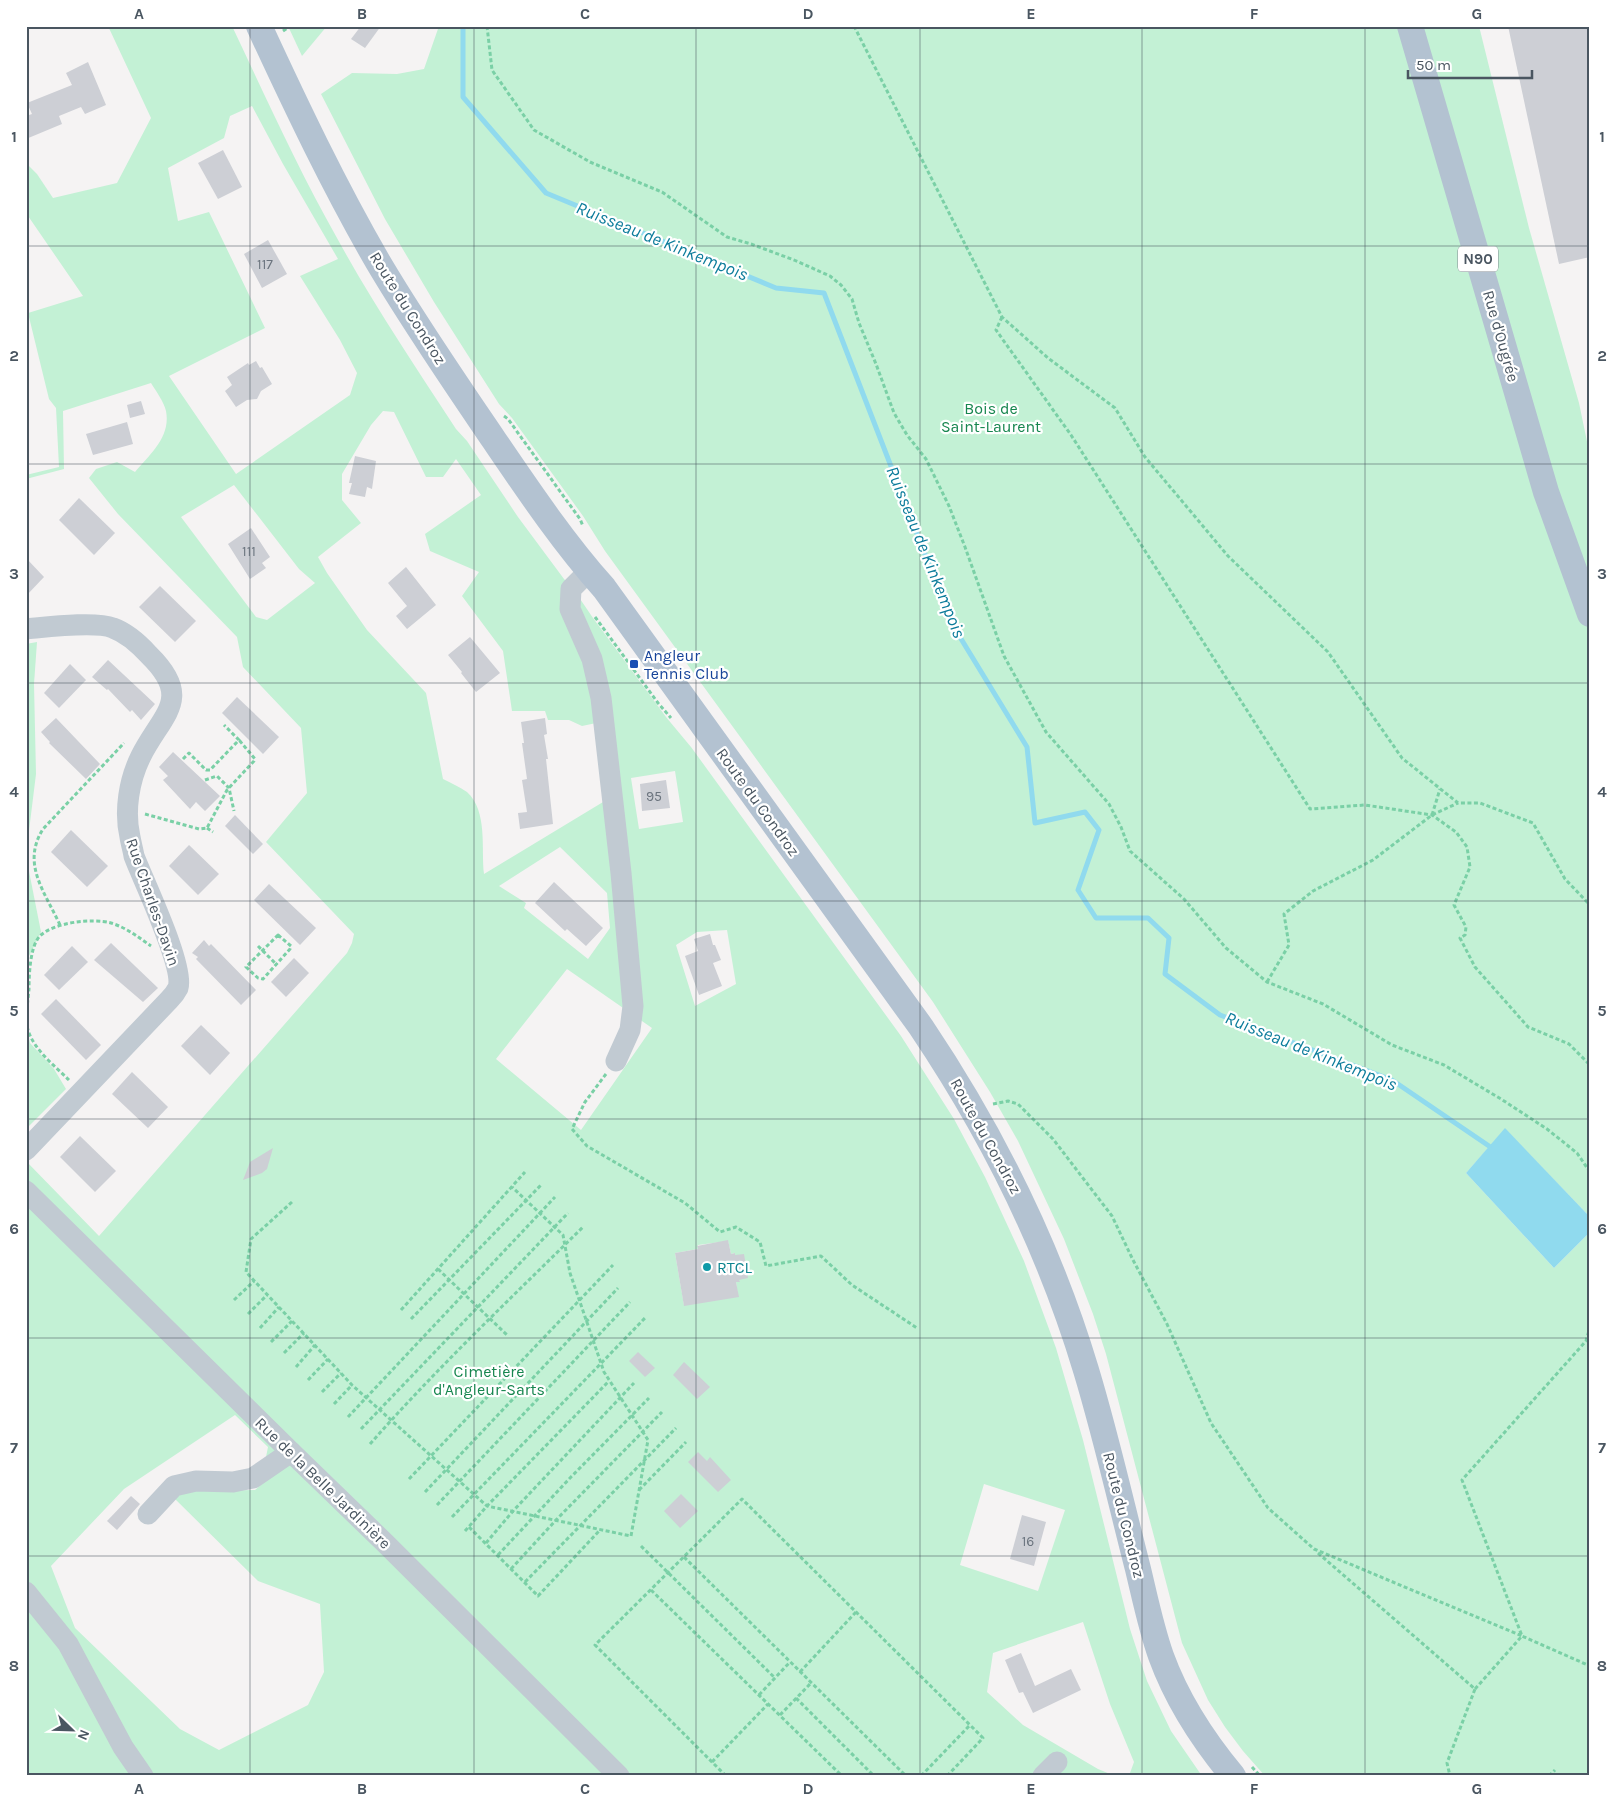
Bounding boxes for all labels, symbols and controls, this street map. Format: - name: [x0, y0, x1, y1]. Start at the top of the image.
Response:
- text: A: [134, 4, 144, 23]
- text: B: [357, 4, 367, 23]
- text: C: [580, 4, 590, 23]
- text: D: [803, 4, 814, 23]
- text: E: [1026, 4, 1036, 23]
- text: F: [1250, 4, 1259, 23]
- text: G: [1472, 4, 1482, 23]
- scale bar: [1408, 48, 1532, 80]
- text: 50 m: [1416, 56, 1451, 74]
- text: 1: [11, 127, 17, 146]
- text: 1: [1599, 127, 1605, 146]
- water label: Ruisseau de Kinkempois: [573, 196, 751, 286]
- road number: N90: [1458, 246, 1498, 272]
- street label: Route du Condroz: [366, 248, 450, 368]
- house number: 117: [257, 256, 273, 273]
- street label: Rue d'Ougrée: [1479, 288, 1523, 384]
- text: 2: [9, 346, 19, 365]
- text: 2: [1597, 346, 1607, 365]
- park label: Bois de Saint-Laurent: [941, 399, 1041, 436]
- water label: Ruisseau de Kinkempois: [881, 463, 971, 641]
- house number: 111: [242, 543, 256, 560]
- text: 3: [9, 564, 19, 583]
- text: 3: [1597, 564, 1607, 583]
- place label: Angleur Tennis Club: [644, 646, 729, 683]
- marker: Angleur Tennis Club: [628, 658, 640, 670]
- street label: Route du Condroz: [712, 744, 804, 860]
- text: 4: [9, 782, 19, 801]
- text: 4: [1597, 782, 1607, 801]
- house number: 95: [646, 788, 662, 805]
- street label: Rue Charles-Davin: [122, 836, 184, 968]
- text: 5: [9, 1001, 19, 1020]
- text: 5: [1597, 1001, 1607, 1020]
- water label: Ruisseau de Kinkempois: [1222, 1006, 1400, 1096]
- street label: Route du Condroz: [946, 1075, 1026, 1197]
- text: 6: [9, 1219, 19, 1238]
- text: 6: [1597, 1219, 1607, 1238]
- place label: RTCL: [717, 1258, 753, 1277]
- marker: RTCL: [701, 1261, 713, 1273]
- park label: Cimetière d'Angleur-Sarts: [433, 1362, 545, 1399]
- street label: Rue de la Belle Jardinière: [251, 1413, 395, 1553]
- text: 7: [10, 1438, 18, 1457]
- text: 7: [1598, 1438, 1606, 1457]
- street label: Route du Condroz: [1099, 1450, 1149, 1580]
- house number: 16: [1022, 1533, 1034, 1550]
- text: 8: [9, 1656, 19, 1675]
- text: 8: [1597, 1656, 1607, 1675]
- north arrow: [48, 1704, 98, 1754]
- text: N: [74, 1727, 93, 1743]
- text: A: [134, 1779, 144, 1798]
- text: B: [357, 1779, 367, 1798]
- text: C: [580, 1779, 590, 1798]
- text: D: [803, 1779, 814, 1798]
- text: E: [1026, 1779, 1036, 1798]
- text: F: [1250, 1779, 1259, 1798]
- text: G: [1472, 1779, 1482, 1798]

